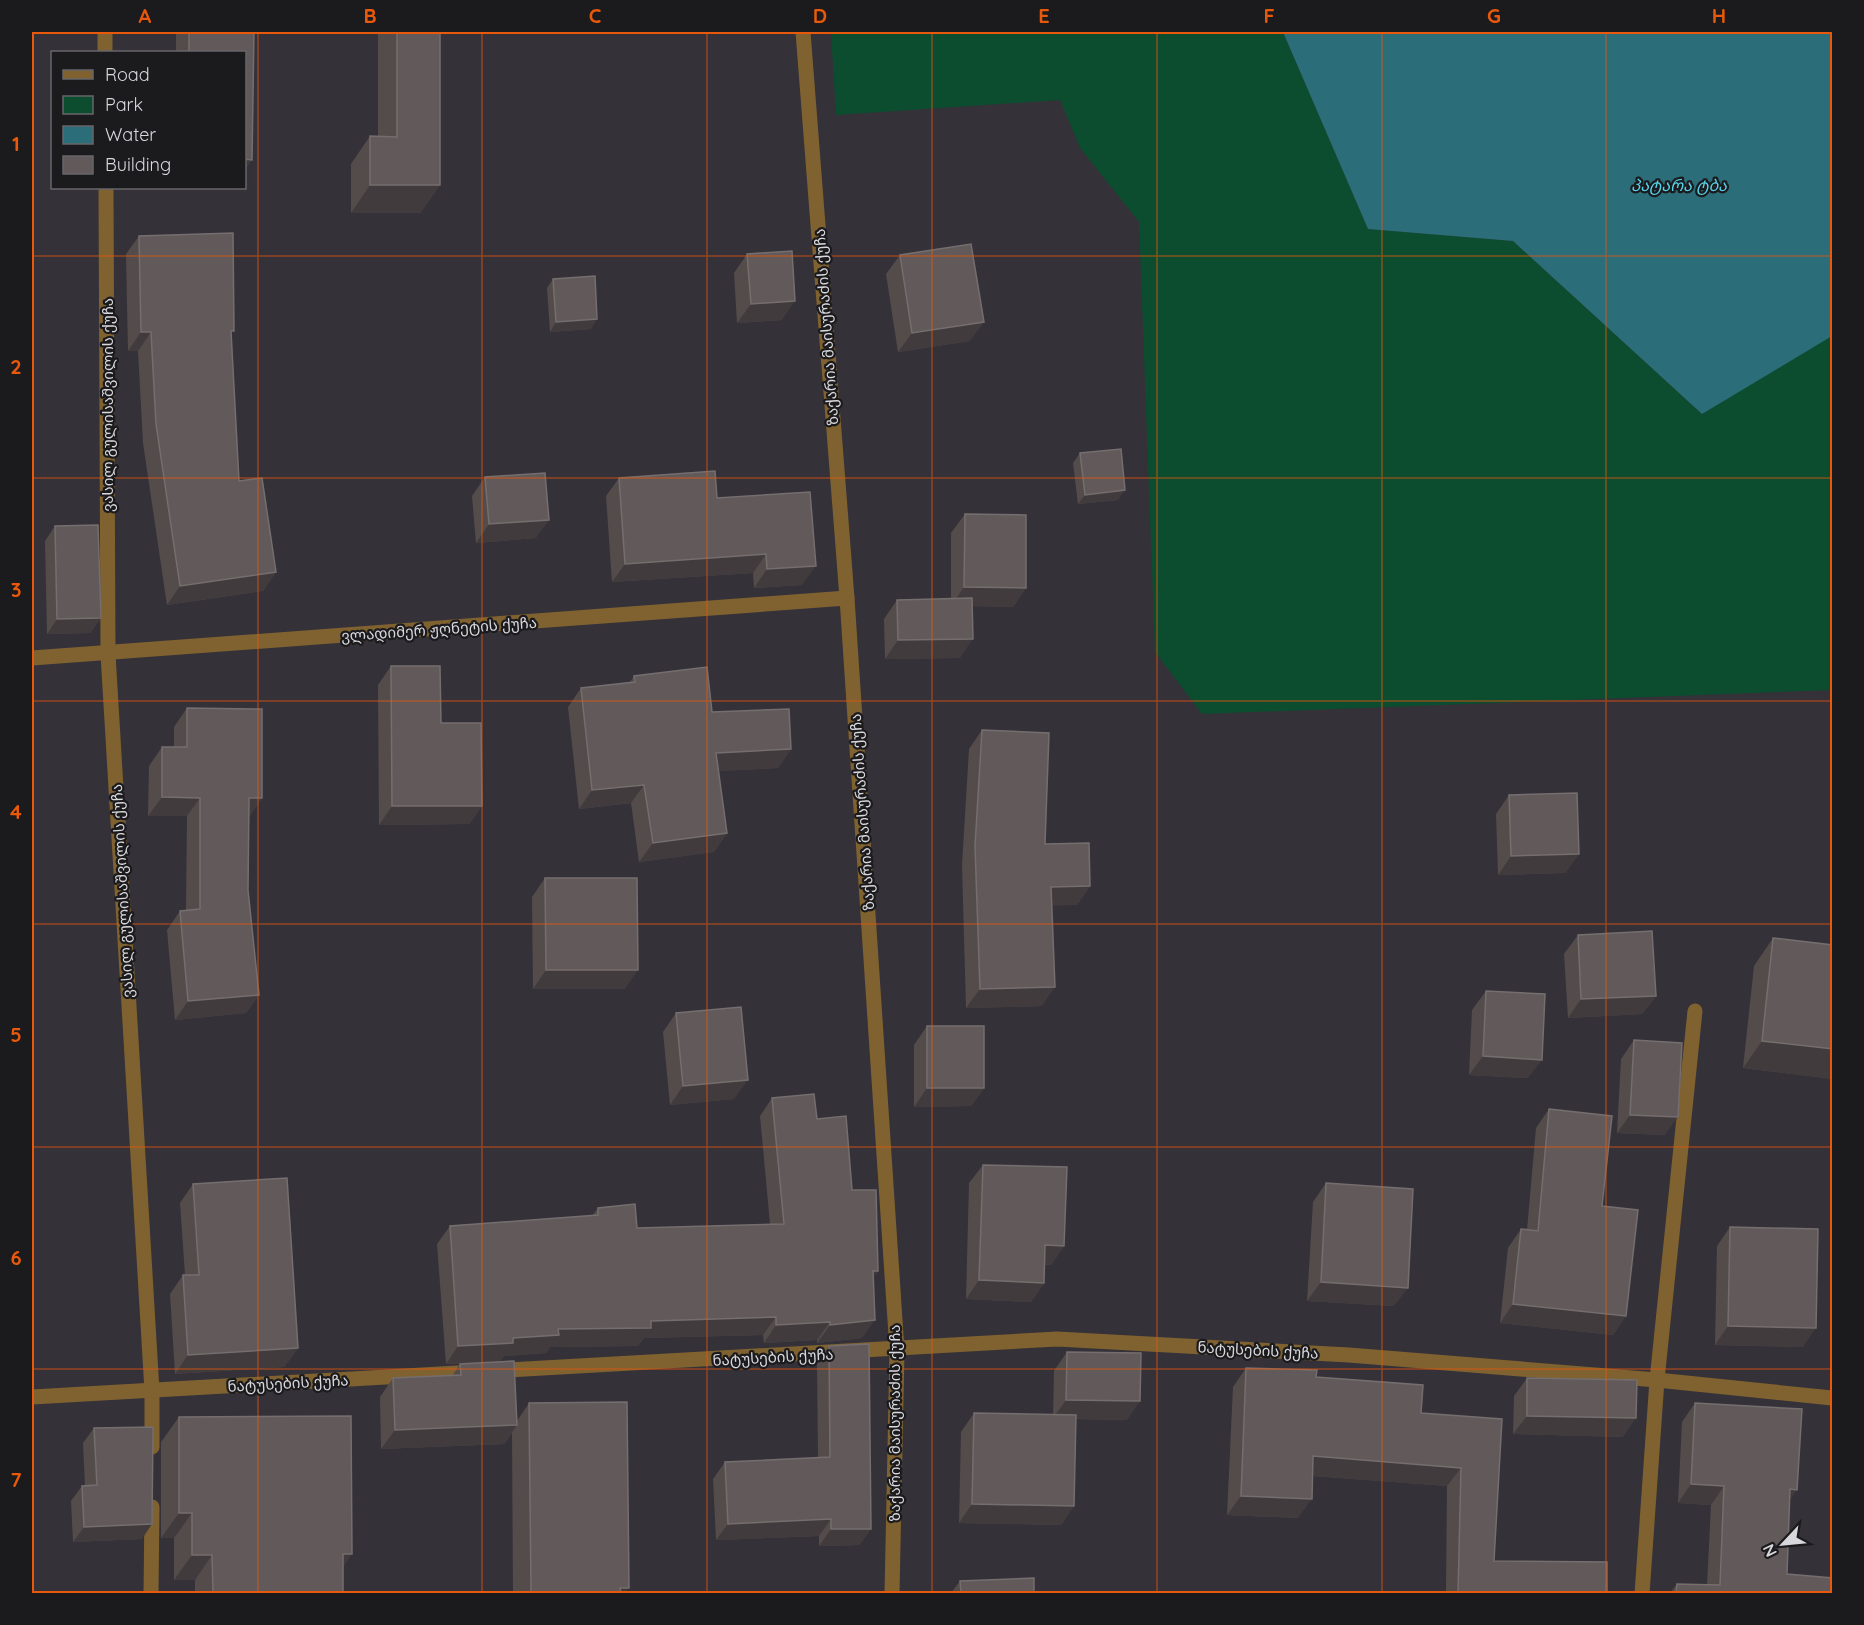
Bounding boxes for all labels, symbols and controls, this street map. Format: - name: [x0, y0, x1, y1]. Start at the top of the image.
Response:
- text: A: [139, 3, 152, 28]
- text: B: [363, 3, 377, 28]
- text: C: [589, 3, 602, 28]
- text: D: [813, 3, 827, 28]
- text: E: [1038, 3, 1050, 28]
- text: F: [1263, 3, 1275, 28]
- text: G: [1487, 3, 1501, 28]
- text: H: [1712, 3, 1726, 28]
- legend: [51, 51, 246, 189]
- text: Road: [105, 63, 150, 86]
- text: Park: [105, 93, 143, 116]
- text: Water: [105, 123, 156, 146]
- text: 1: [12, 131, 20, 156]
- text: Building: [105, 153, 171, 176]
- water label: პატარა ტბა: [1631, 175, 1727, 195]
- street label: ზაქარია მაისურაძის ქუჩა: [810, 228, 842, 426]
- street label: ვასილ გულისაშვილის ქუჩა: [98, 298, 117, 512]
- text: 2: [10, 354, 22, 379]
- text: 3: [11, 577, 21, 602]
- street label: ვლადიმერ ჟღნეტის ქუჩა: [341, 613, 537, 645]
- street label: ზაქარია მაისურაძის ქუჩა: [846, 713, 878, 911]
- street label: ვასილ გულისაშვილის ქუჩა: [107, 784, 137, 998]
- text: 4: [10, 799, 22, 824]
- text: 5: [10, 1022, 22, 1047]
- text: 6: [10, 1245, 22, 1270]
- street label: ზაქარია მაისურაძის ქუჩა: [885, 1324, 904, 1522]
- street label: ნატუსების ქუჩა: [1197, 1337, 1319, 1363]
- street label: ნატუსების ქუჩა: [712, 1344, 834, 1370]
- street label: ნატუსების ქუჩა: [227, 1370, 349, 1396]
- text: 7: [11, 1467, 22, 1492]
- north arrow: [1753, 1514, 1813, 1574]
- text: N: [1758, 1541, 1781, 1560]

